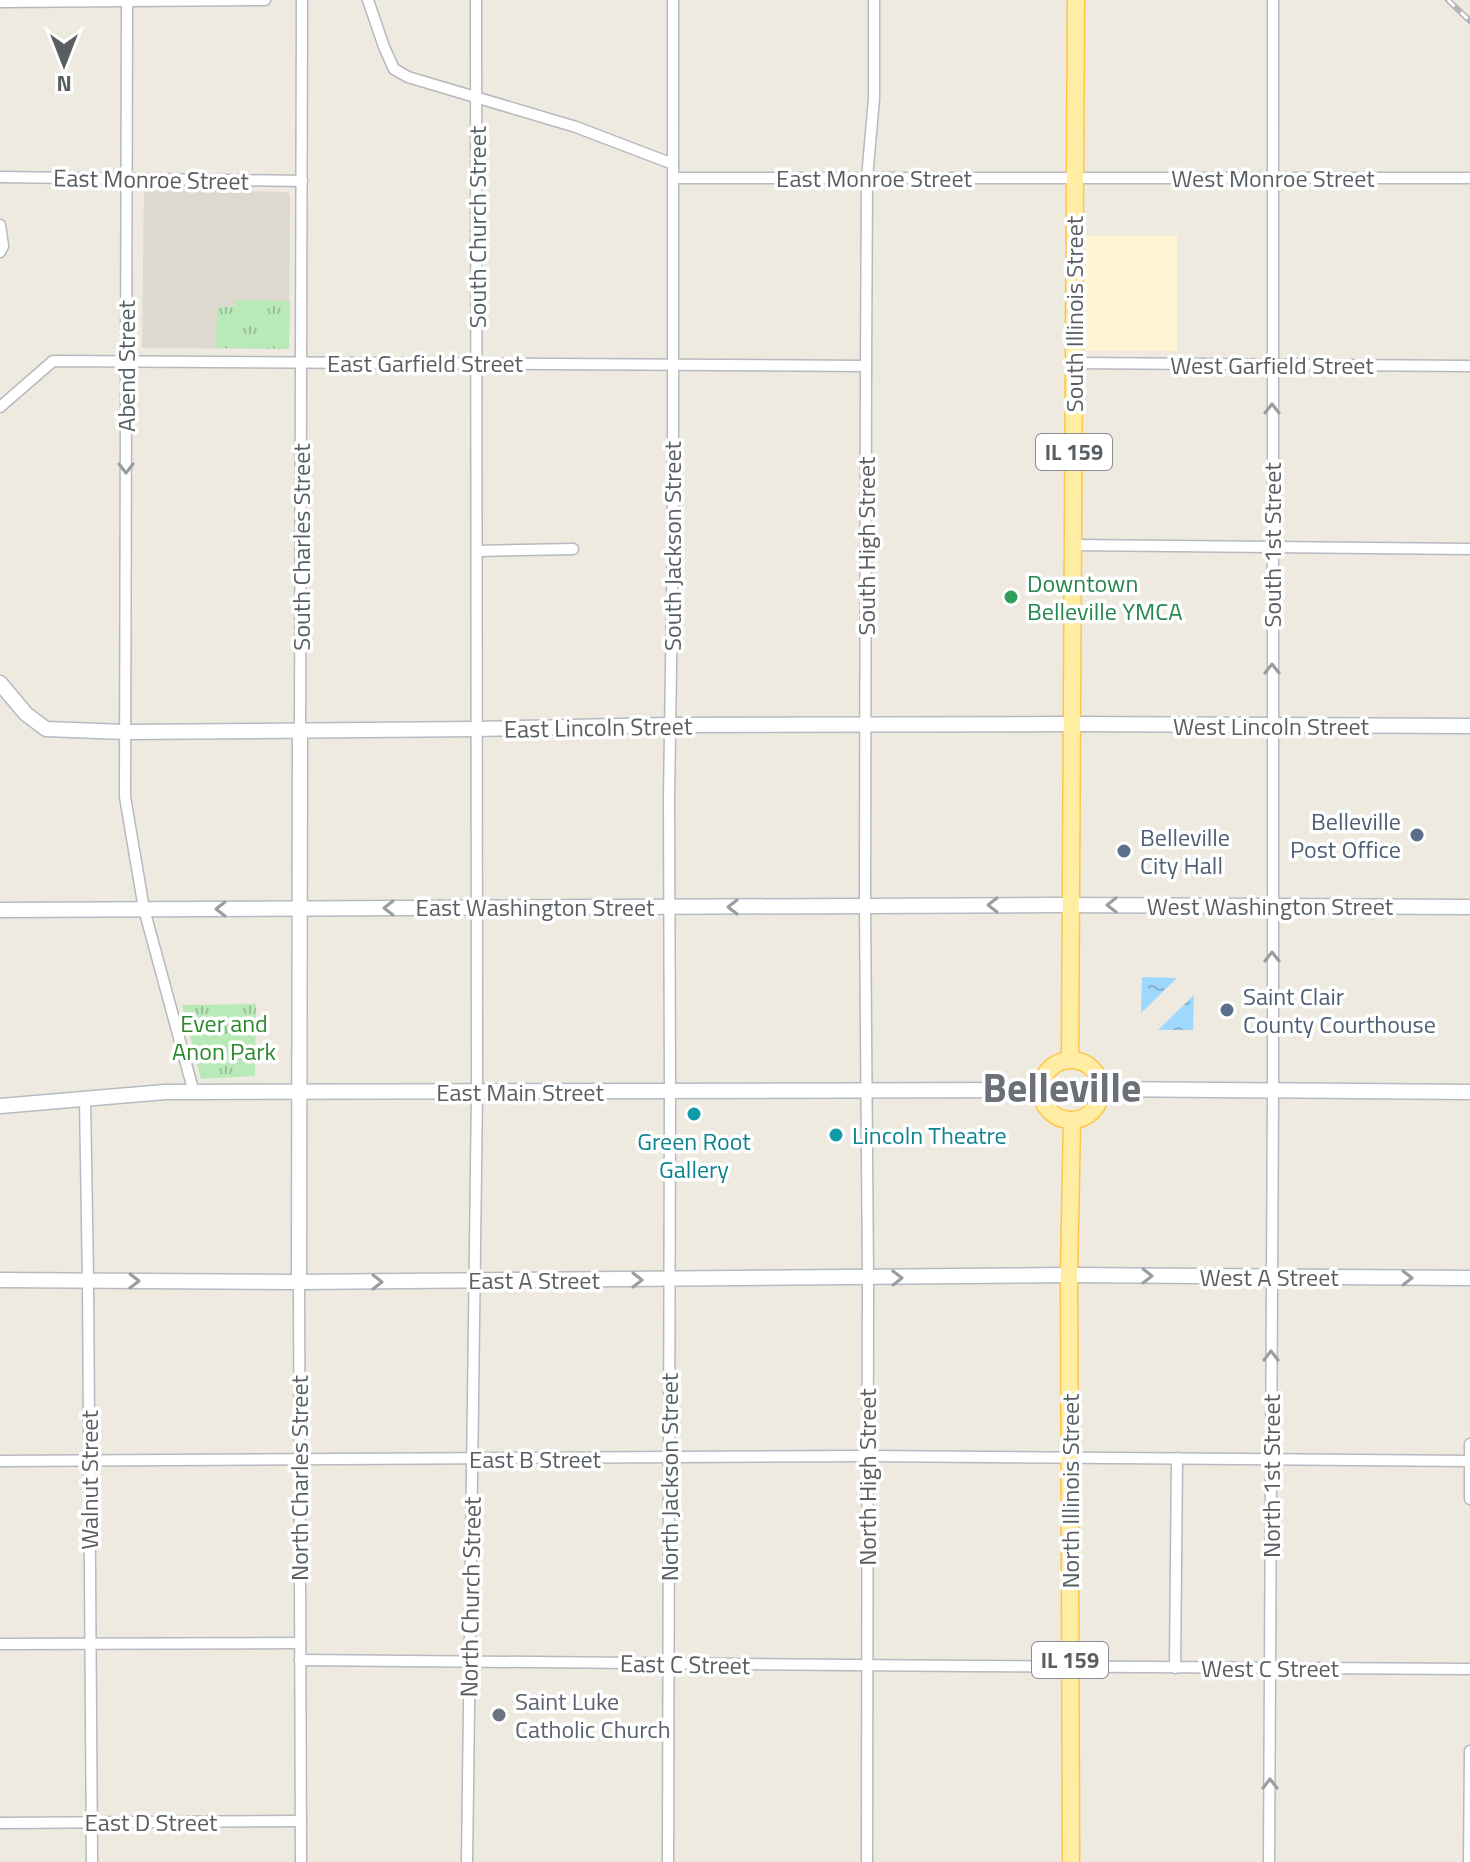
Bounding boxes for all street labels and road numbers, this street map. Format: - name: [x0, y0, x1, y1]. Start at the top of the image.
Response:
- street label: South Church Street: [459, 125, 495, 328]
- street label: East Monroe Street: [53, 159, 250, 199]
- street label: East Monroe Street: [776, 160, 972, 196]
- street label: West Monroe Street: [1171, 160, 1375, 196]
- street label: South Illinois Street: [1056, 215, 1092, 412]
- street label: Abend Street: [108, 300, 144, 432]
- street label: East Garfield Street: [327, 345, 524, 381]
- street label: West Garfield Street: [1170, 347, 1374, 383]
- road number: IL 159: [1036, 434, 1112, 470]
- street label: South Jackson Street: [654, 441, 690, 651]
- street label: South Charles Street: [283, 443, 319, 651]
- street label: South High Street: [848, 456, 884, 635]
- street label: South 1st Street: [1254, 462, 1290, 628]
- street label: East Lincoln Street: [504, 707, 693, 747]
- street label: West Lincoln Street: [1173, 708, 1370, 744]
- street label: West Washington Street: [1147, 888, 1394, 924]
- street label: East Washington Street: [416, 889, 655, 925]
- street label: East Main Street: [436, 1074, 604, 1110]
- street label: West A Street: [1199, 1259, 1339, 1295]
- street label: East A Street: [468, 1262, 600, 1298]
- street label: North Jackson Street: [651, 1372, 687, 1581]
- street label: North Charles Street: [281, 1374, 317, 1581]
- street label: North High Street: [849, 1388, 885, 1566]
- street label: North Illinois Street: [1052, 1393, 1088, 1589]
- street label: North 1st Street: [1253, 1394, 1289, 1558]
- street label: Walnut Street: [71, 1410, 107, 1550]
- street label: East B Street: [469, 1441, 602, 1477]
- street label: North Church Street: [450, 1496, 490, 1698]
- road number: IL 159: [1032, 1642, 1108, 1678]
- street label: East C Street: [620, 1645, 751, 1683]
- street label: West C Street: [1201, 1650, 1340, 1686]
- street label: East D Street: [85, 1804, 218, 1840]

